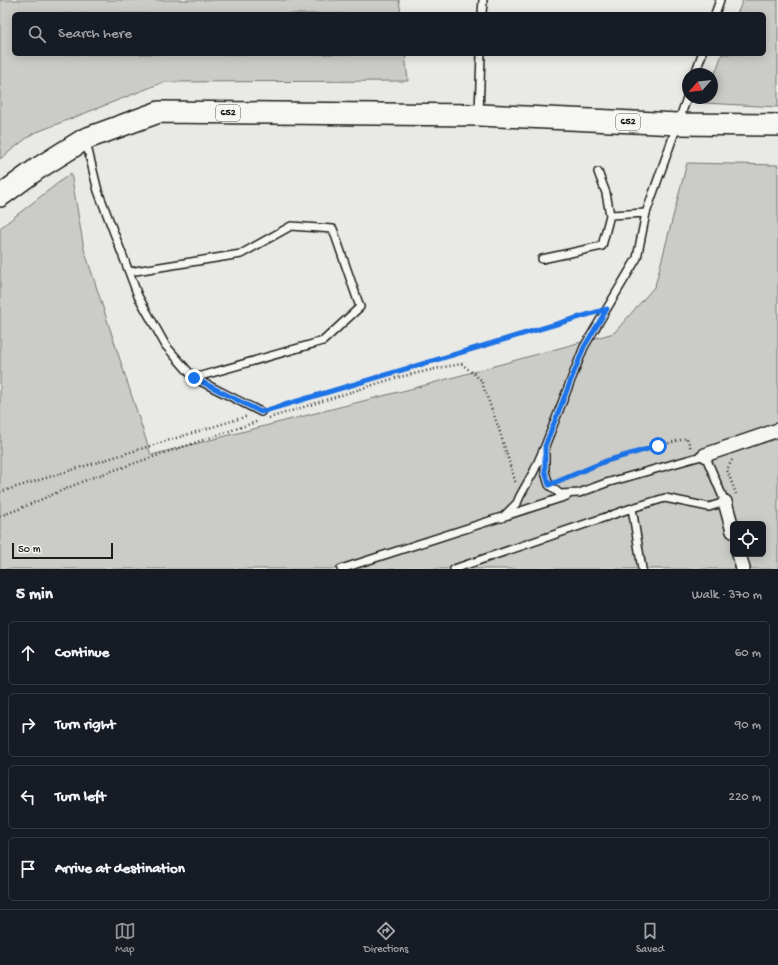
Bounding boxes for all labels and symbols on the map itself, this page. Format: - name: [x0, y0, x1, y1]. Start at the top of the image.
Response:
- north arrow: [682, 68, 718, 104]
- road number: 652: [216, 105, 240, 121]
- road number: 652: [616, 114, 640, 130]
- route end: [185, 369, 203, 387]
- route start: [649, 437, 667, 455]
- scale bar: [12, 541, 113, 560]

